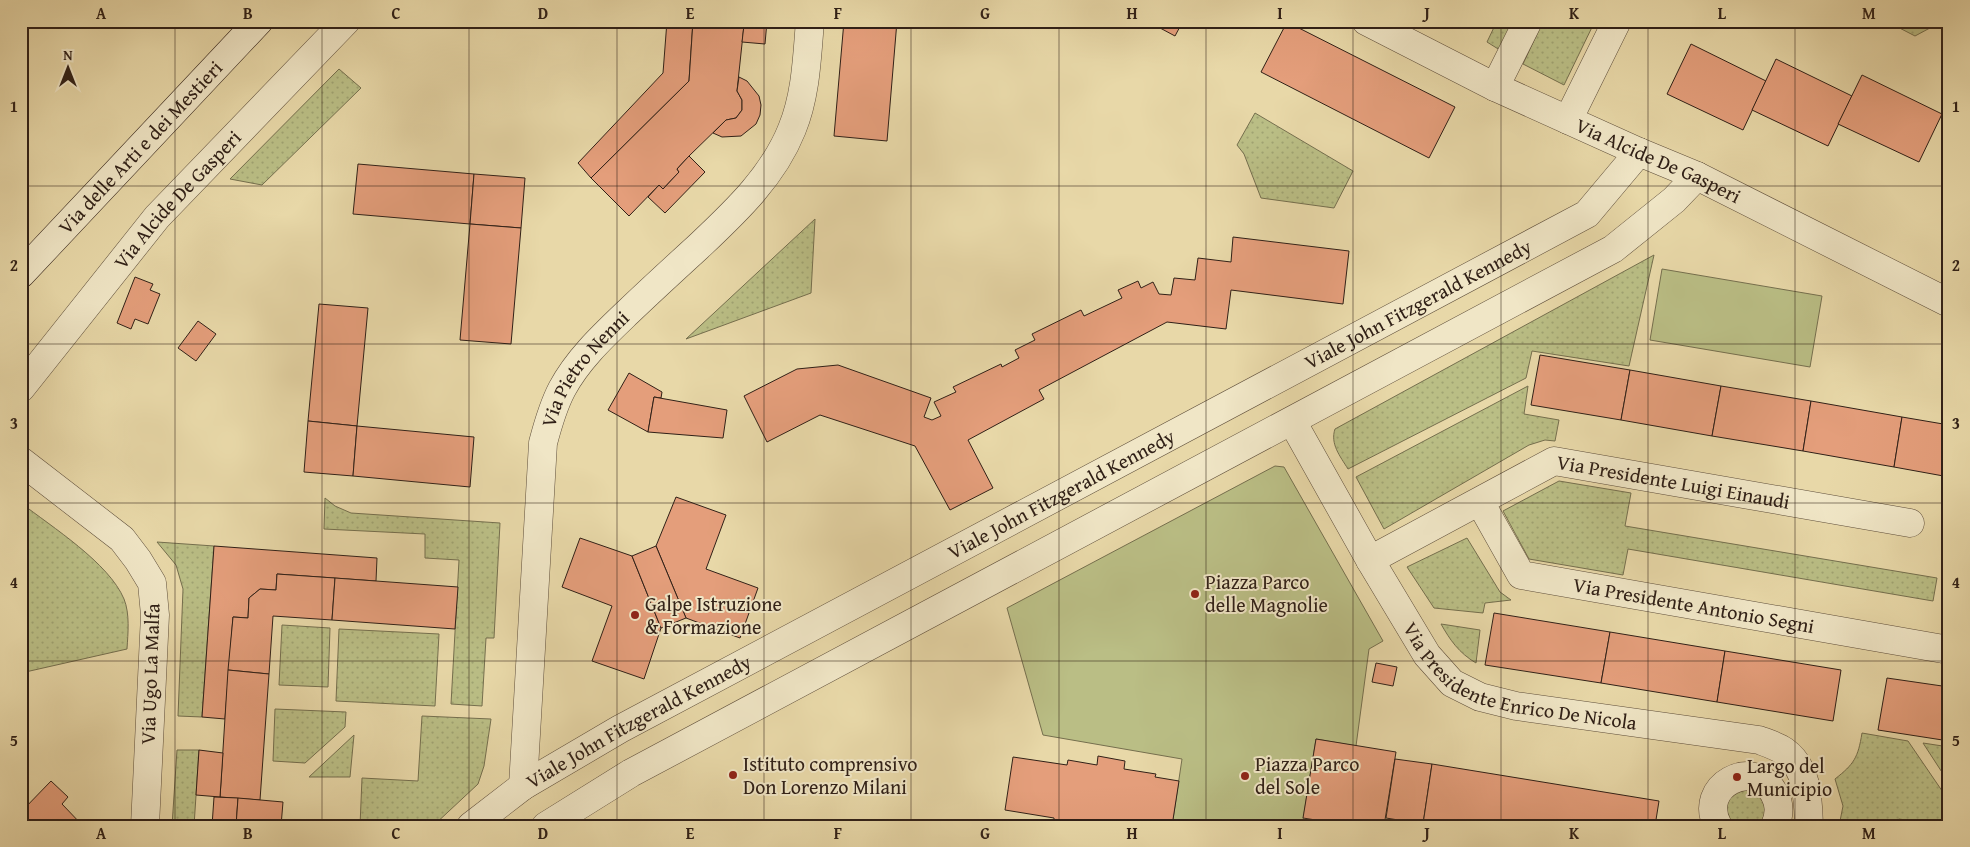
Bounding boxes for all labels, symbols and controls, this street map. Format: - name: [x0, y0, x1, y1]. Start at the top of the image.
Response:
- text: A: [96, 1, 107, 25]
- text: B: [243, 1, 253, 25]
- text: C: [391, 1, 401, 25]
- text: D: [538, 1, 548, 25]
- text: E: [686, 1, 695, 25]
- text: F: [834, 1, 842, 25]
- text: G: [980, 1, 990, 25]
- text: H: [1126, 1, 1138, 25]
- text: I: [1277, 1, 1283, 25]
- text: J: [1421, 1, 1430, 25]
- text: K: [1569, 1, 1580, 25]
- text: L: [1718, 1, 1727, 25]
- text: M: [1862, 1, 1876, 25]
- north arrow: [42, 42, 92, 92]
- text: N: [63, 45, 73, 65]
- street label: Via delle Arti e dei Mestieri: [51, 53, 229, 240]
- text: 1: [10, 94, 18, 118]
- text: 1: [1952, 94, 1960, 118]
- street label: Via Alcide De Gasperi: [1571, 110, 1747, 210]
- street label: Via Alcide De Gasperi: [106, 123, 248, 275]
- street label: Viale John Fitzgerald Kennedy: [1299, 231, 1536, 376]
- text: 2: [10, 253, 18, 277]
- text: 2: [1952, 253, 1960, 277]
- street label: Via Pietro Nenni: [533, 303, 635, 431]
- text: 3: [10, 411, 18, 435]
- text: 3: [1952, 411, 1960, 435]
- street label: Viale John Fitzgerald Kennedy: [942, 421, 1180, 566]
- street label: Via Presidente Luigi Einaudi: [1555, 447, 1793, 516]
- place label: Piazza Parco delle Magnolie: [1205, 567, 1328, 619]
- street label: Via Presidente Antonio Segni: [1571, 569, 1817, 640]
- text: 4: [10, 570, 18, 594]
- text: 4: [1952, 570, 1960, 594]
- marker: Piazza Parco delle Magnolie: [1189, 588, 1201, 600]
- place label: Galpe Istruzione & Formazione: [645, 589, 782, 641]
- street label: Via Ugo La Malfa: [133, 602, 166, 745]
- marker: Galpe Istruzione & Formazione: [629, 609, 641, 621]
- street label: Via Presidente Enrico De Nicola: [1396, 616, 1639, 737]
- street label: Viale John Fitzgerald Kennedy: [520, 647, 756, 795]
- text: 5: [10, 728, 18, 752]
- text: 5: [1952, 728, 1960, 752]
- place label: Istituto comprensivo Don Lorenzo Milani: [743, 749, 917, 801]
- place label: Piazza Parco del Sole: [1255, 749, 1359, 801]
- place label: Largo del Municipio: [1747, 751, 1832, 803]
- marker: Istituto comprensivo Don Lorenzo Milani: [727, 769, 739, 781]
- marker: Piazza Parco del Sole: [1239, 770, 1251, 782]
- marker: Largo del Municipio: [1731, 771, 1743, 783]
- text: A: [96, 821, 107, 845]
- text: B: [243, 821, 253, 845]
- text: C: [391, 821, 401, 845]
- text: D: [538, 821, 548, 845]
- text: E: [686, 821, 695, 845]
- text: F: [834, 821, 842, 845]
- text: G: [980, 821, 990, 845]
- text: H: [1126, 821, 1138, 845]
- text: I: [1277, 821, 1283, 845]
- text: J: [1421, 821, 1430, 845]
- text: K: [1569, 821, 1580, 845]
- text: L: [1718, 821, 1727, 845]
- text: M: [1862, 821, 1876, 845]

